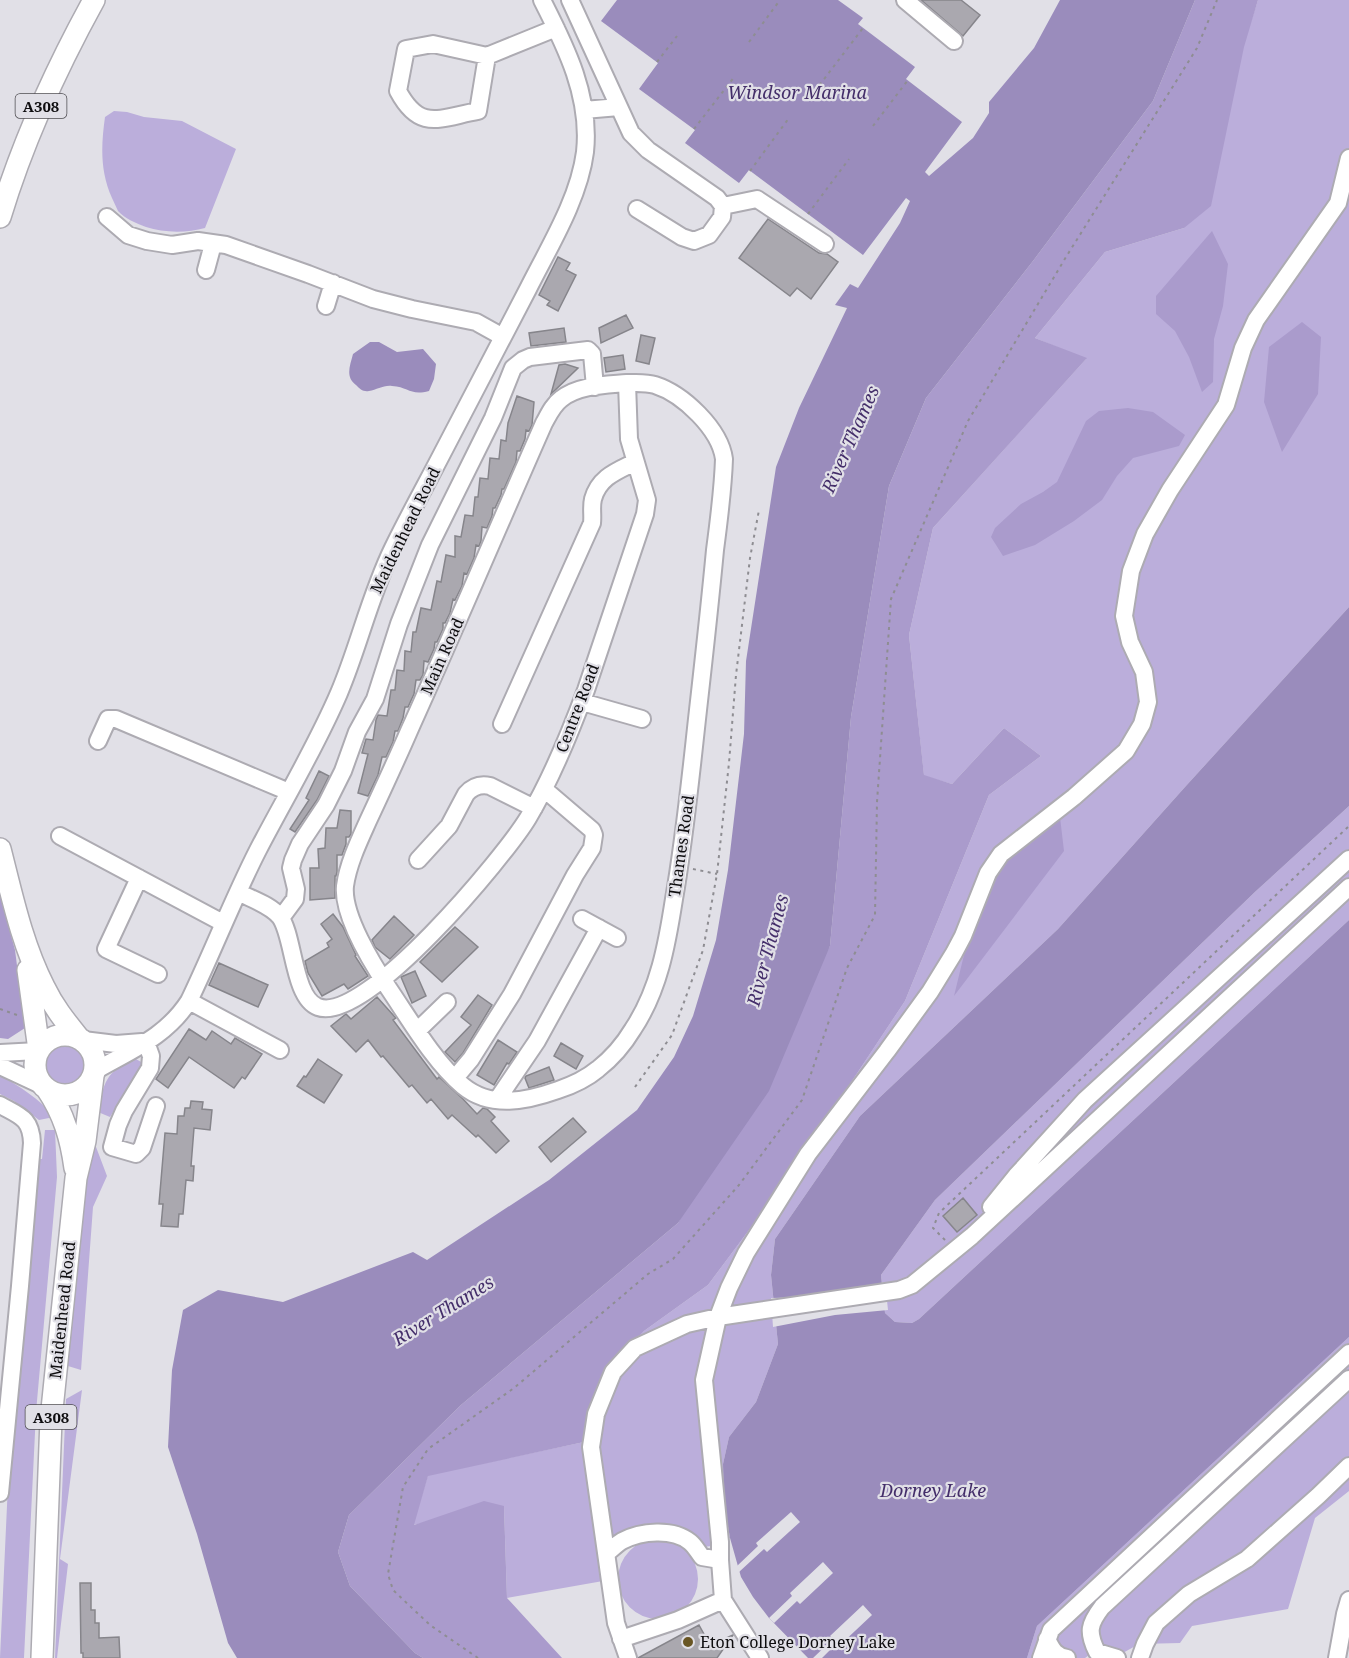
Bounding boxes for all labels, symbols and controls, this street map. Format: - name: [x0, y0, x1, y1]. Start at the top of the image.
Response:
- water label: Windsor Marina: [727, 80, 867, 104]
- road number: A308: [15, 94, 66, 118]
- water label: River Thames: [815, 382, 884, 497]
- street label: Maidenhead Road: [365, 463, 445, 597]
- street label: Main Road: [415, 614, 469, 698]
- street label: Centre Road: [550, 660, 604, 755]
- street label: Thames Road: [663, 793, 699, 898]
- water label: River Thames: [740, 892, 793, 1009]
- street label: Maidenhead Road: [44, 1240, 80, 1380]
- water label: River Thames: [387, 1269, 498, 1351]
- road number: A308: [26, 1405, 76, 1429]
- water label: Dorney Lake: [879, 1478, 986, 1502]
- place label: Eton College Dorney Lake: [700, 1631, 895, 1653]
- marker: Eton College Dorney Lake: [681, 1635, 695, 1649]

